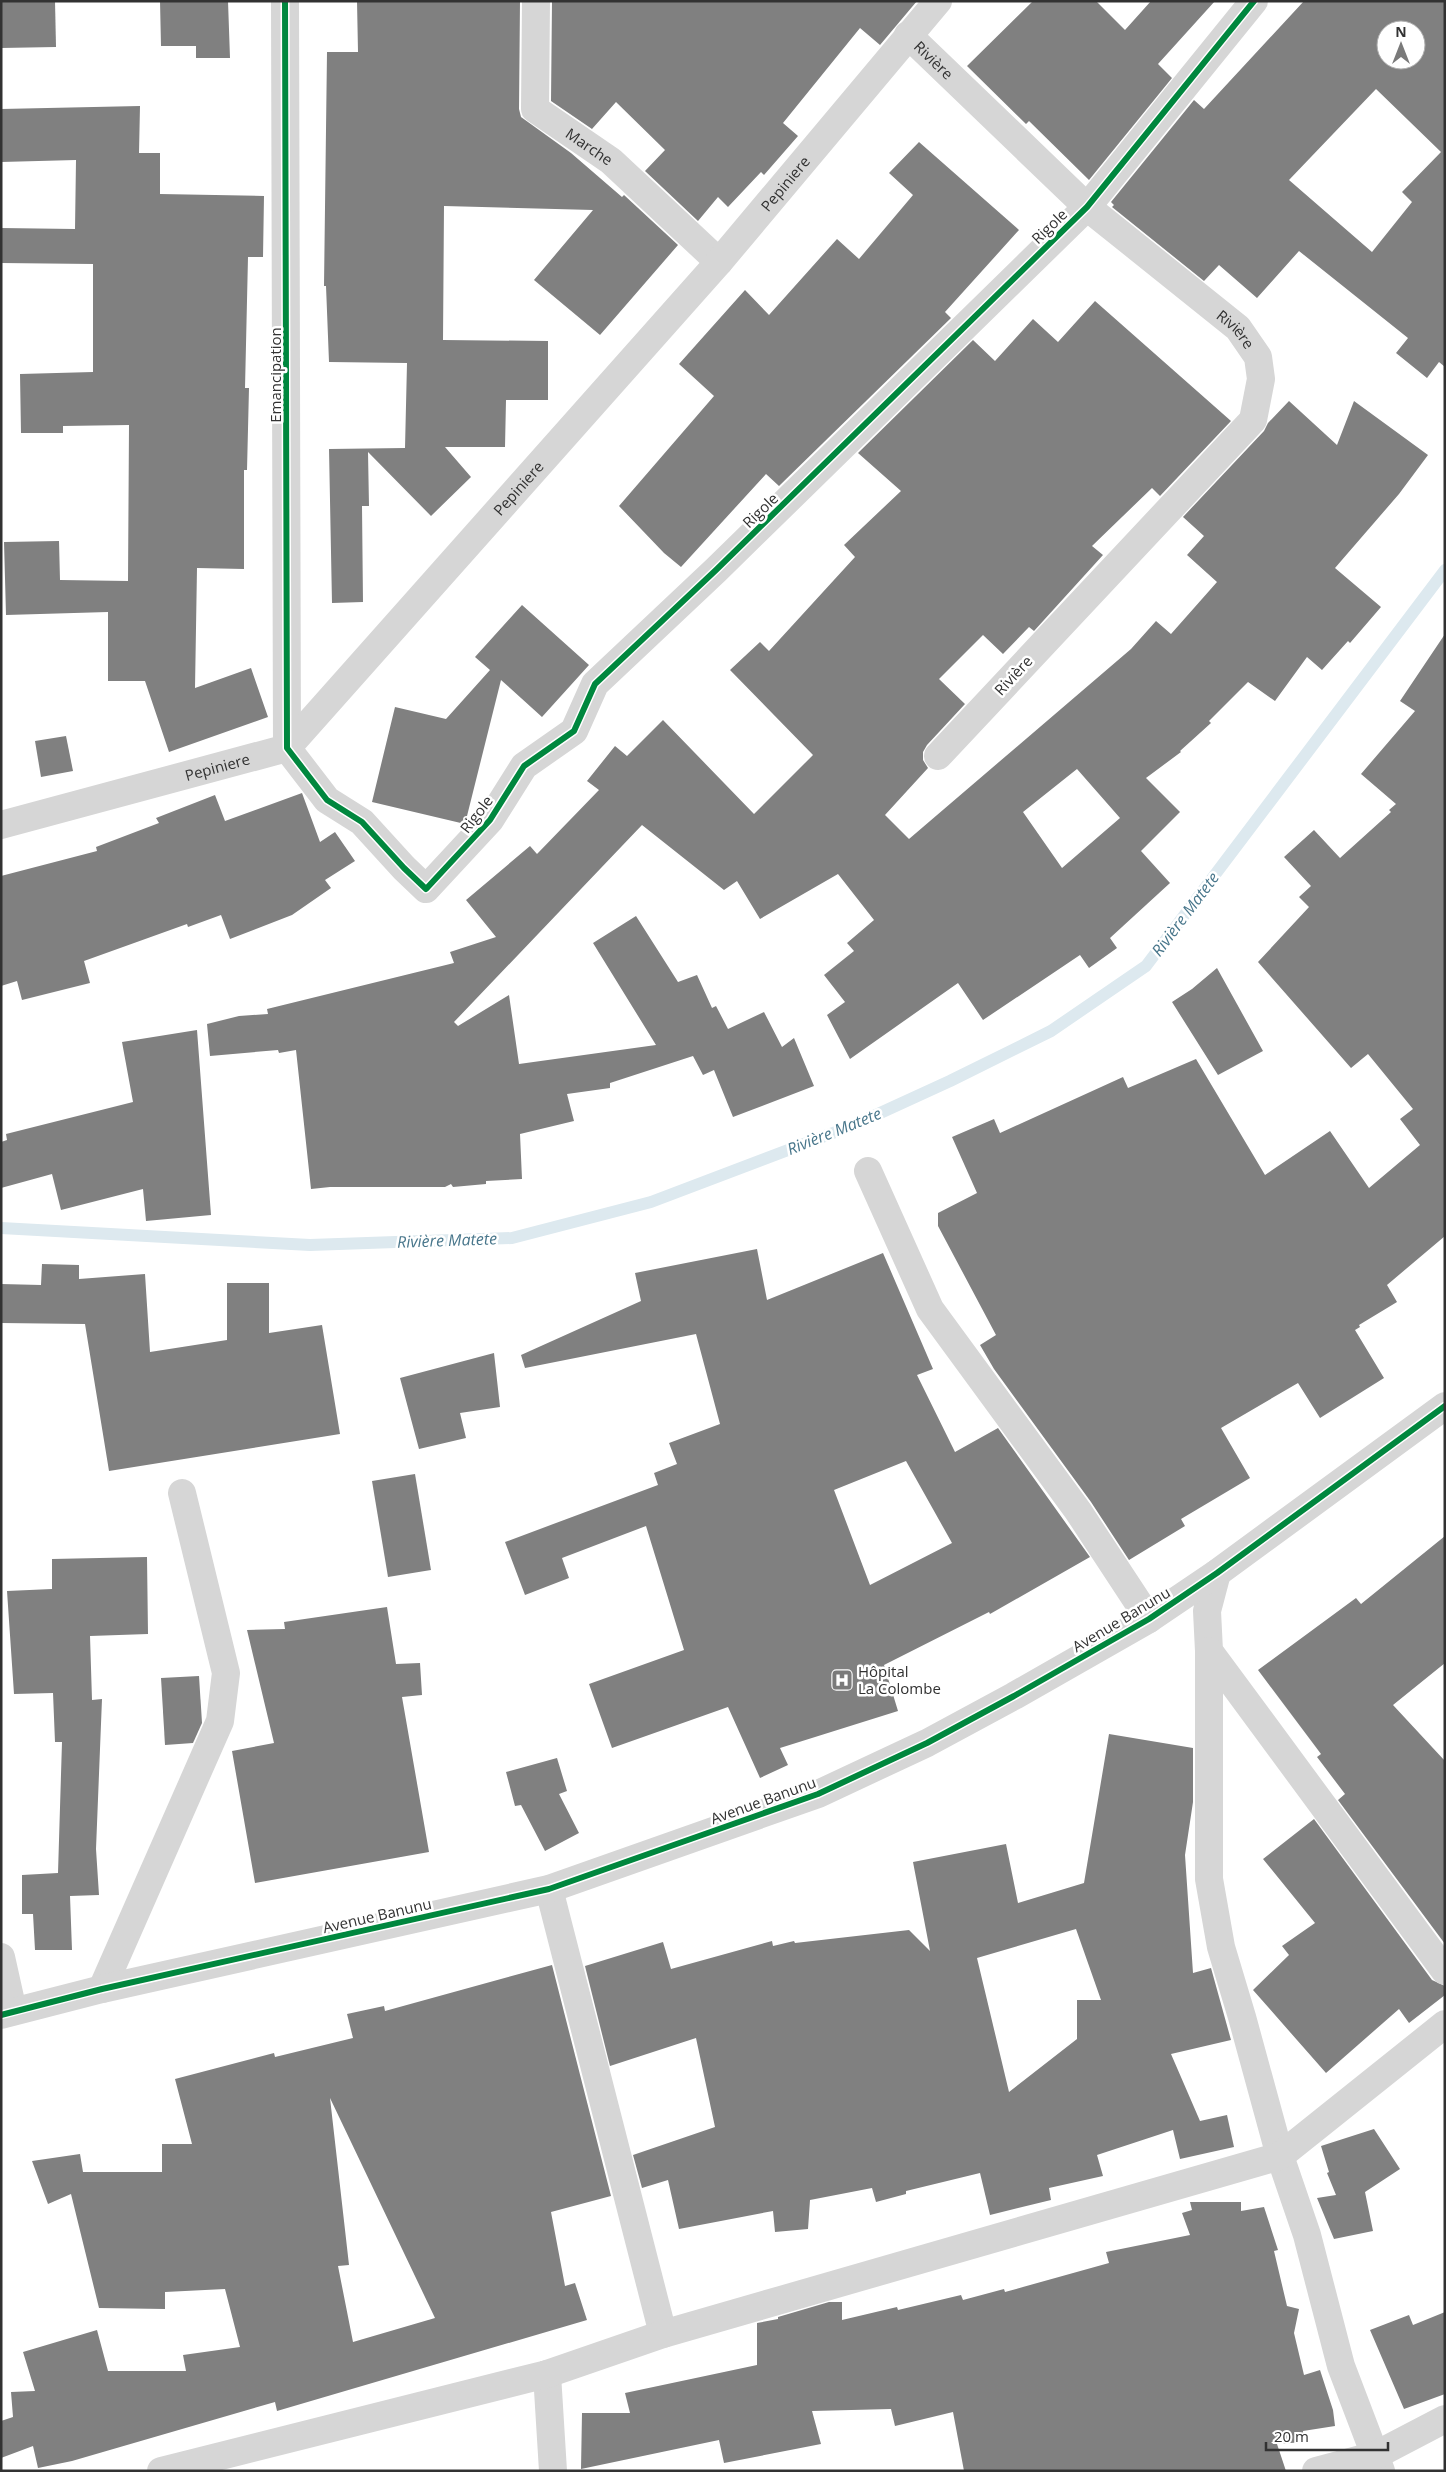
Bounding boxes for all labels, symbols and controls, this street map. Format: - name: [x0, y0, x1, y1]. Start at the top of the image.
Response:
- north arrow: [1376, 20, 1426, 70]
- text: N: [1395, 22, 1407, 41]
- street label: Rivière: [910, 36, 958, 84]
- street label: Marche: [562, 123, 617, 169]
- street label: Pepiniere: [756, 152, 814, 215]
- street label: Rigole: [1027, 204, 1071, 248]
- street label: Rivière: [1213, 305, 1259, 353]
- street label: Emancipation: [265, 327, 285, 423]
- street label: Pepiniere: [489, 457, 548, 520]
- street label: Rigole: [738, 488, 782, 532]
- street label: Rivière: [990, 651, 1036, 699]
- street label: Pepiniere: [183, 748, 252, 785]
- street label: Rigole: [455, 791, 497, 837]
- water label: Rivière Matete: [1146, 867, 1224, 961]
- water label: Rivière Matete: [784, 1102, 884, 1160]
- water label: Rivière Matete: [397, 1227, 497, 1253]
- street label: Avenue Banunu: [1068, 1582, 1174, 1656]
- place label: Hôpital La Colombe: [858, 1661, 941, 1698]
- hospital icon: Hôpital La Colombe: [830, 1668, 854, 1692]
- street label: Avenue Banunu: [707, 1772, 819, 1828]
- street label: Avenue Banunu: [321, 1893, 433, 1937]
- scale bar: [1266, 2420, 1388, 2452]
- text: 20 m: [1274, 2426, 1309, 2446]

